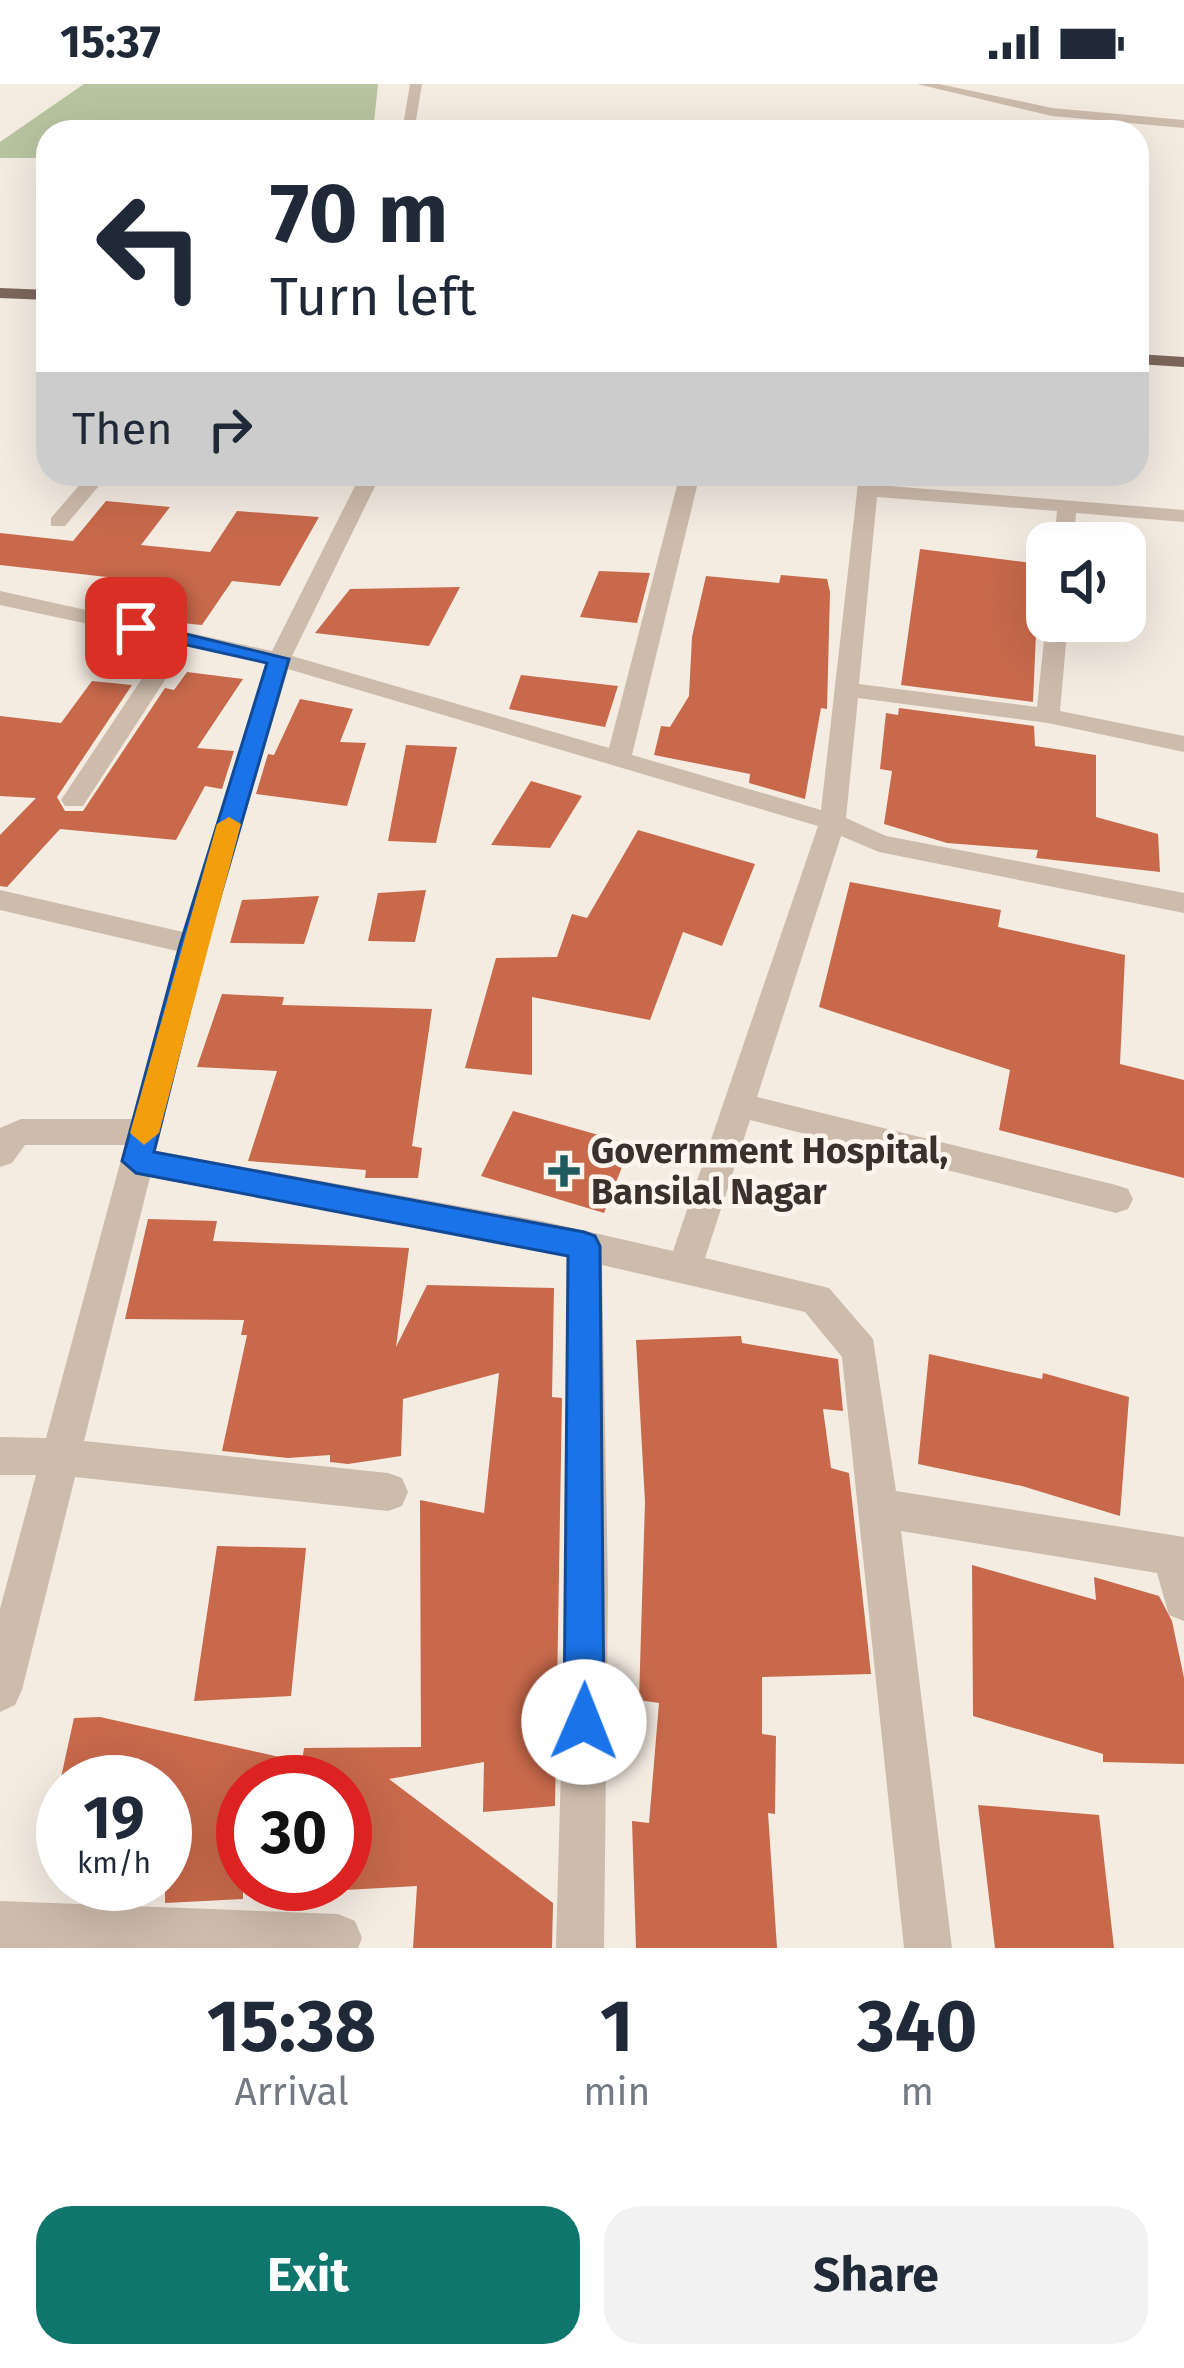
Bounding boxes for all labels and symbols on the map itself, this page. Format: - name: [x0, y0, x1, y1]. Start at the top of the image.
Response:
- pin: [85, 577, 187, 679]
- place label: Government Hospital, Bansilal Nagar: [591, 1129, 948, 1214]
- marker: Government Hospital, Bansilal Nagar: [548, 1155, 580, 1187]
- position arrow: [521, 1659, 647, 1785]
- speed limit sign: 30: [216, 1755, 372, 1911]

